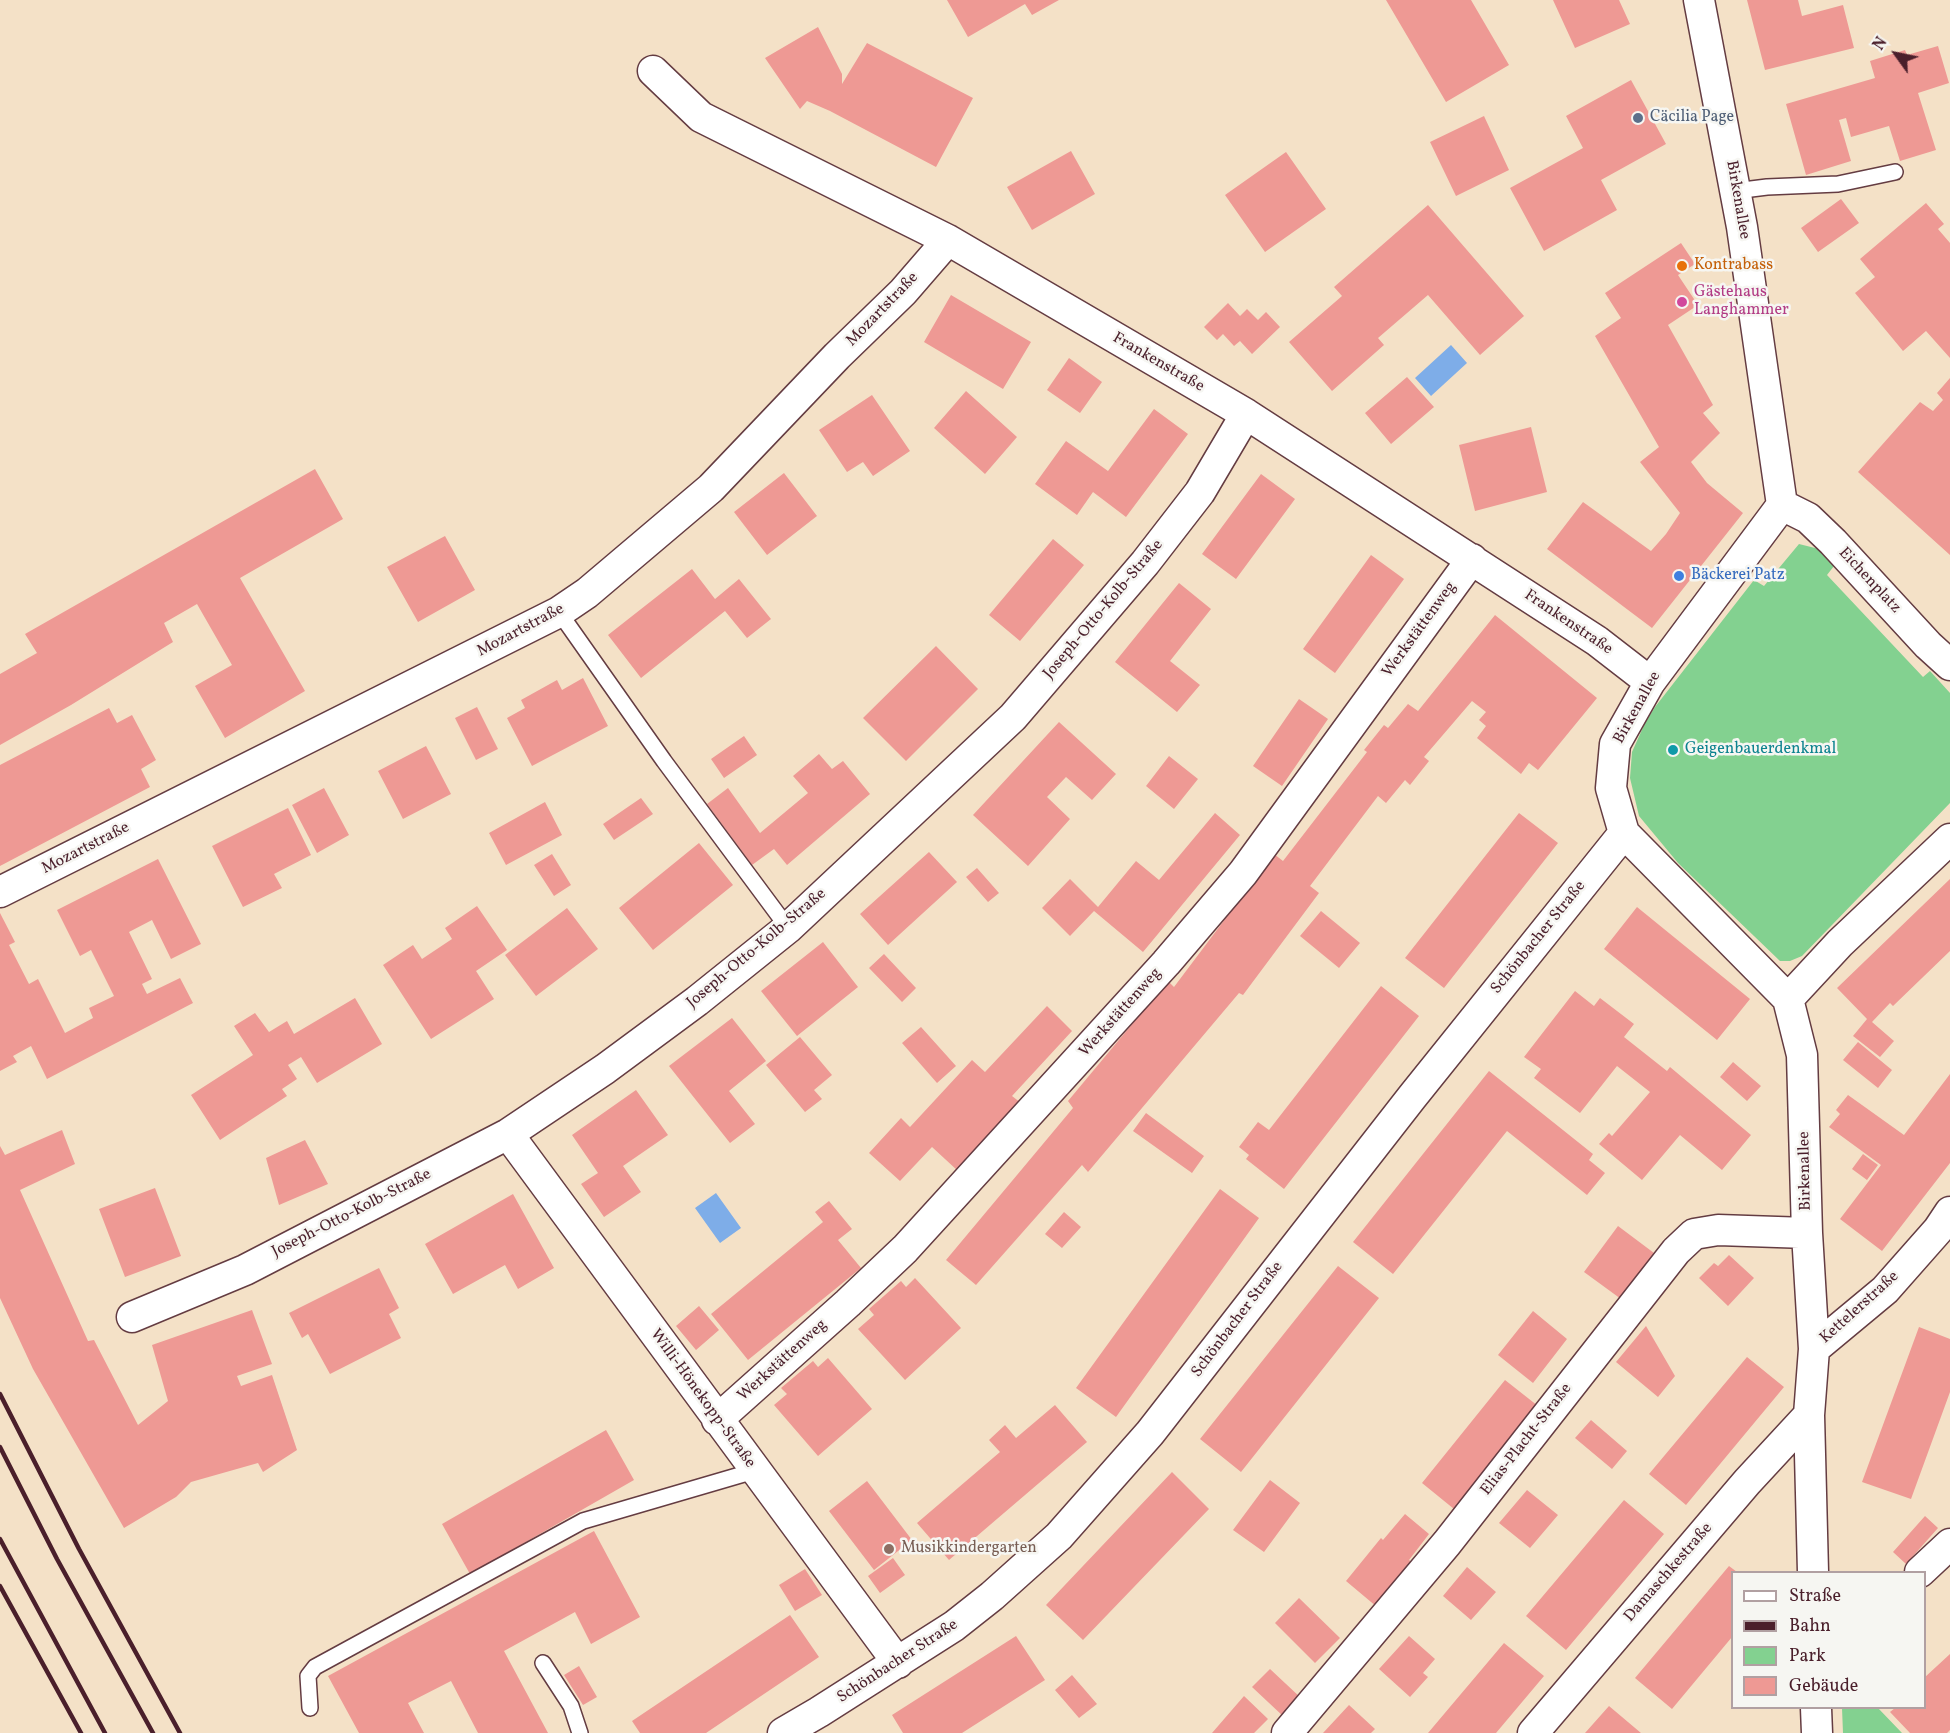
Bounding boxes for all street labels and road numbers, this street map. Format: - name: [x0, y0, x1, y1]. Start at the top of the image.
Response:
- street label: Birkenallee: [1721, 159, 1753, 241]
- street label: Mozartstraße: [843, 269, 923, 351]
- street label: Frankenstraße: [1109, 329, 1207, 397]
- street label: Joseph-Otto-Kolb-Straße: [1040, 536, 1168, 684]
- street label: Eichenplatz: [1834, 544, 1904, 618]
- street label: Werkstättenweg: [1379, 579, 1461, 681]
- street label: Frankenstraße: [1520, 586, 1616, 660]
- street label: Mozartstraße: [474, 600, 568, 662]
- street label: Birkenallee: [1610, 668, 1666, 748]
- street label: Mozartstraße: [39, 819, 133, 879]
- street label: Schönbacher Straße: [1488, 878, 1590, 998]
- street label: Joseph-Otto-Kolb-Straße: [683, 885, 831, 1013]
- street label: Werkstättenweg: [1076, 964, 1166, 1062]
- street label: Birkenallee: [1796, 1131, 1816, 1211]
- street label: Joseph-Otto-Kolb-Straße: [269, 1165, 435, 1263]
- street label: Schönbacher Straße: [1188, 1258, 1288, 1382]
- street label: Kettelerstraße: [1817, 1268, 1903, 1348]
- street label: Werkstättenweg: [734, 1316, 832, 1406]
- street label: Willi-Hönekopp-Straße: [645, 1326, 759, 1472]
- street label: Elias-Placht-Straße: [1477, 1380, 1577, 1500]
- street label: Damaschkestraße: [1621, 1519, 1717, 1627]
- street label: Schönbacher Straße: [834, 1616, 962, 1708]

